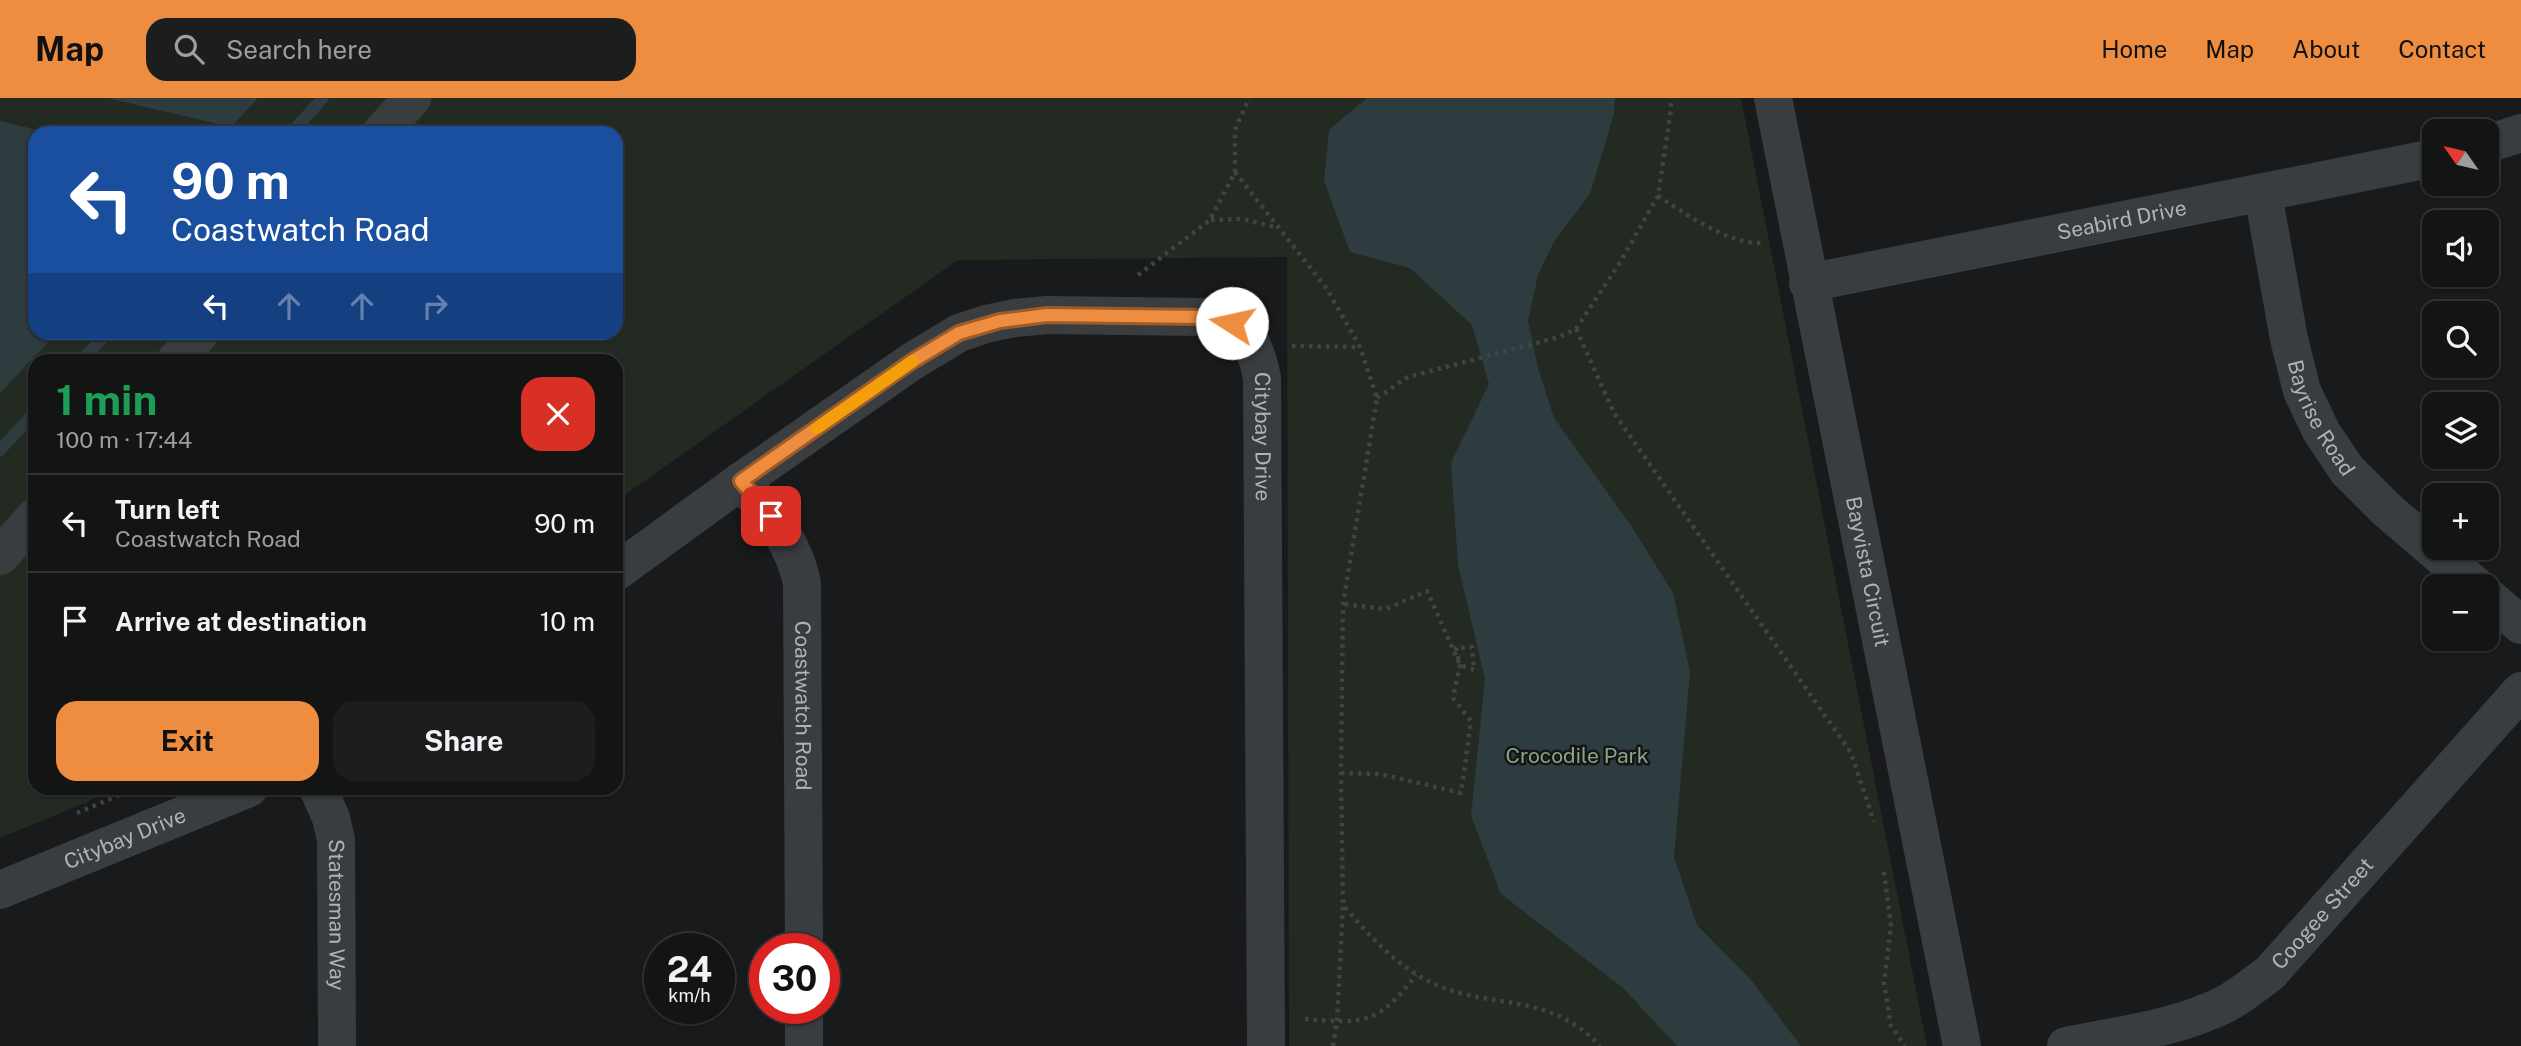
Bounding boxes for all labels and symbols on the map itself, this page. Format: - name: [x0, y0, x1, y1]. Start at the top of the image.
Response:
- north arrow: [2422, 119, 2499, 196]
- street label: Seabird Drive: [2055, 195, 2189, 245]
- position arrow: [1195, 286, 1269, 360]
- street label: Bayrise Road: [2283, 357, 2360, 480]
- street label: Citybay Drive: [1250, 372, 1276, 501]
- pin: [741, 486, 801, 546]
- street label: Bayvista Circuit: [1841, 494, 1895, 649]
- street label: Coastwatch Road: [790, 621, 816, 791]
- park label: Crocodile Park: [1505, 743, 1649, 768]
- street label: Citybay Drive: [60, 802, 189, 874]
- street label: Statesman Way: [324, 839, 350, 991]
- street label: Coogee Street: [2266, 852, 2379, 974]
- speed limit sign: 30: [749, 933, 840, 1024]

